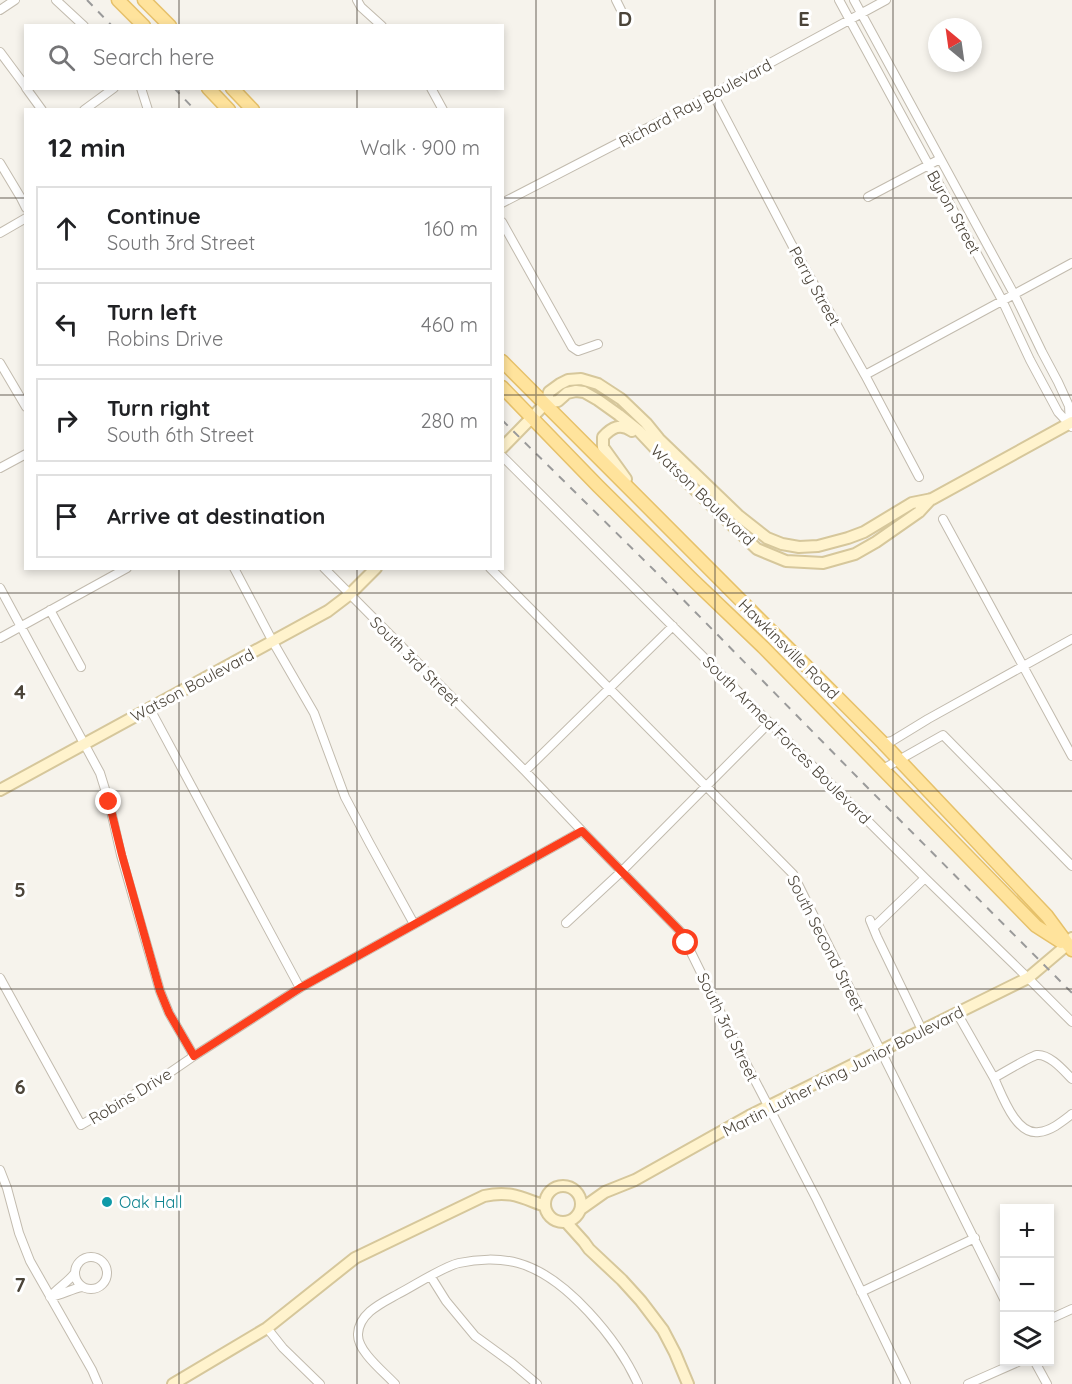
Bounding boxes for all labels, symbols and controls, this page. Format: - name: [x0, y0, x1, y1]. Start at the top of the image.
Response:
- text: D: [618, 6, 632, 31]
- text: E: [798, 6, 810, 31]
- north arrow: [928, 18, 982, 72]
- search box: [24, 24, 504, 90]
- icon: search: [45, 41, 78, 74]
- text: Search here: [93, 43, 214, 71]
- street label: Richard Ray Boulevard: [615, 54, 775, 152]
- text: 12 min: [48, 131, 126, 164]
- text: Walk · 900 m: [360, 135, 480, 160]
- street label: Byron Street: [923, 167, 985, 257]
- text: Continue: [107, 202, 201, 230]
- icon: ahead: [50, 212, 83, 245]
- text: 160 m: [424, 216, 478, 241]
- text: South 3rd Street: [107, 230, 255, 255]
- street label: Perry Street: [785, 243, 845, 329]
- text: Turn left: [107, 298, 197, 326]
- icon: left: [50, 308, 83, 341]
- text: 460 m: [421, 312, 478, 337]
- text: Robins Drive: [107, 326, 223, 351]
- text: Turn right: [107, 394, 211, 422]
- icon: right: [50, 404, 83, 437]
- text: 280 m: [421, 408, 478, 433]
- text: South 6th Street: [107, 422, 254, 447]
- street label: Watson Boulevard: [647, 440, 759, 550]
- icon: arrive: [50, 500, 83, 533]
- text: Arrive at destination: [107, 502, 325, 530]
- street label: Hawkinsville Road: [735, 595, 843, 703]
- street label: South 3rd Street: [366, 612, 464, 710]
- street label: Watson Boulevard: [127, 644, 257, 726]
- street label: South Armed Forces Boulevard: [699, 652, 875, 828]
- text: 4: [14, 679, 26, 704]
- route end: [95, 788, 121, 814]
- street label: South Second Street: [783, 872, 869, 1014]
- text: 5: [14, 877, 26, 902]
- route start: [672, 929, 698, 955]
- street label: South 3rd Street: [693, 969, 763, 1085]
- street label: Martin Luther King Junior Boulevard: [719, 1001, 967, 1141]
- street label: Robins Drive: [85, 1063, 175, 1129]
- text: 6: [14, 1074, 26, 1099]
- place label: Oak Hall: [119, 1192, 182, 1212]
- marker: Oak Hall: [100, 1195, 114, 1209]
- map controls: [1000, 1204, 1054, 1366]
- button: +: [1000, 1204, 1054, 1258]
- button: −: [1000, 1258, 1054, 1312]
- text: 7: [15, 1272, 26, 1297]
- button: layers: [1000, 1312, 1054, 1366]

